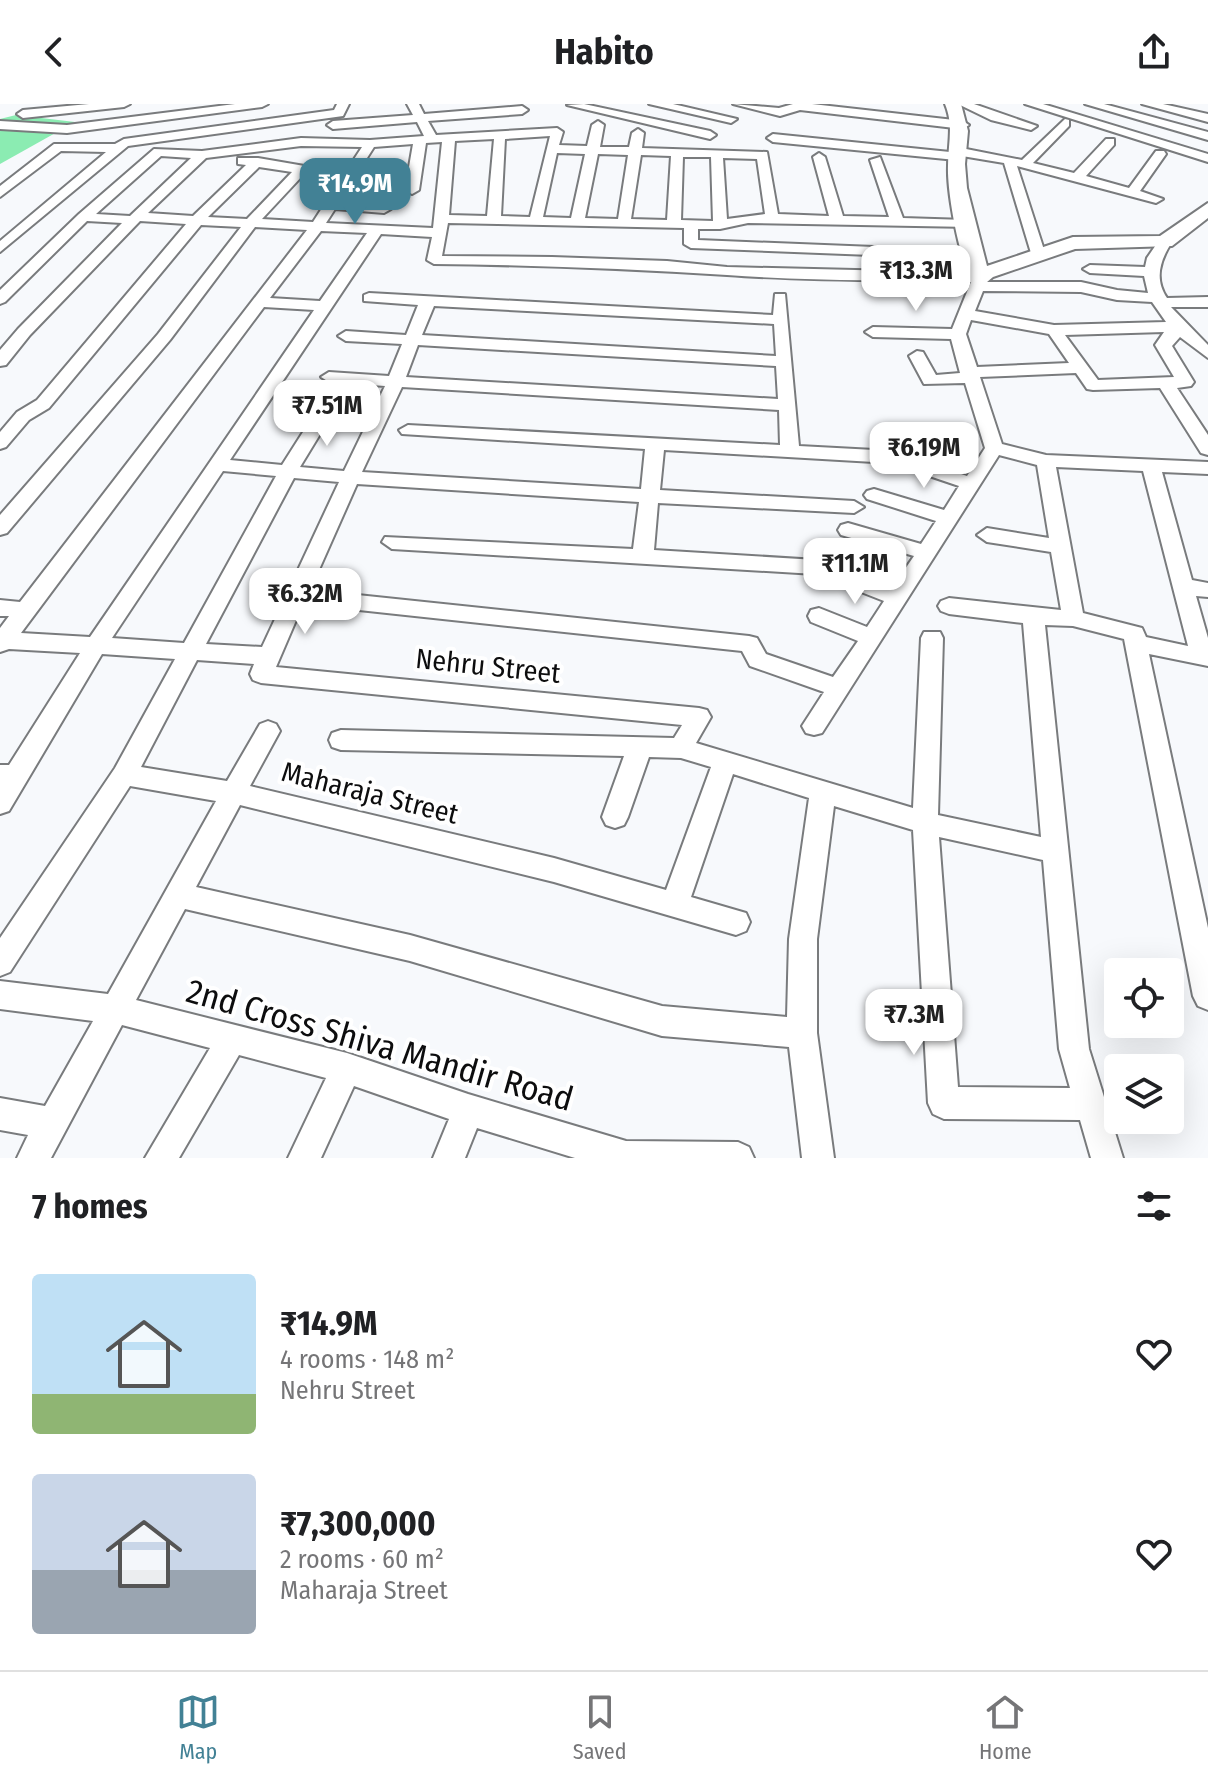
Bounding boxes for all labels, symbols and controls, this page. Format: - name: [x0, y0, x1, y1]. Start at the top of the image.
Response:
- icon: back: [32, 30, 76, 74]
- text: Habito: [554, 30, 654, 74]
- icon: share: [1132, 30, 1176, 74]
- pin: ₹14.9M: [290, 158, 420, 226]
- text: ₹14.9M: [318, 168, 392, 199]
- pin: ₹13.3M: [851, 245, 981, 313]
- text: ₹13.3M: [879, 255, 953, 286]
- pin: ₹7.51M: [262, 380, 392, 448]
- text: ₹7.51M: [291, 390, 363, 421]
- pin: ₹6.19M: [859, 422, 989, 490]
- text: ₹6.19M: [888, 432, 960, 463]
- pin: ₹11.1M: [790, 538, 920, 606]
- text: ₹11.1M: [821, 548, 889, 579]
- pin: ₹6.32M: [240, 568, 370, 636]
- text: ₹6.32M: [267, 578, 343, 609]
- street label: Nehru Street: [414, 642, 563, 690]
- street label: Maharaja Street: [278, 755, 462, 831]
- map controls: [1104, 958, 1184, 1134]
- button: locate: [1104, 958, 1184, 1038]
- street label: 2nd Cross Shiva Mandir Road: [182, 970, 578, 1120]
- pin: ₹7.3M: [858, 989, 970, 1057]
- text: ₹7.3M: [883, 999, 945, 1030]
- button: layers: [1104, 1054, 1184, 1134]
- icon: filters: [1132, 1184, 1176, 1228]
- text: 7 homes: [32, 1186, 148, 1227]
- text: ₹14.9M: [280, 1303, 378, 1344]
- icon: home: [96, 1306, 192, 1402]
- icon: heart: [1132, 1332, 1176, 1376]
- text: 4 rooms · 148 m²: [280, 1344, 454, 1375]
- text: Nehru Street: [280, 1375, 415, 1406]
- text: ₹7,300,000: [280, 1503, 435, 1544]
- icon: home: [96, 1506, 192, 1602]
- icon: heart: [1132, 1532, 1176, 1576]
- text: 2 rooms · 60 m²: [280, 1544, 444, 1575]
- text: Maharaja Street: [280, 1575, 448, 1606]
- tab: Map: [176, 1690, 220, 1765]
- tab: Saved: [573, 1690, 627, 1765]
- tab: Home: [979, 1690, 1032, 1765]

